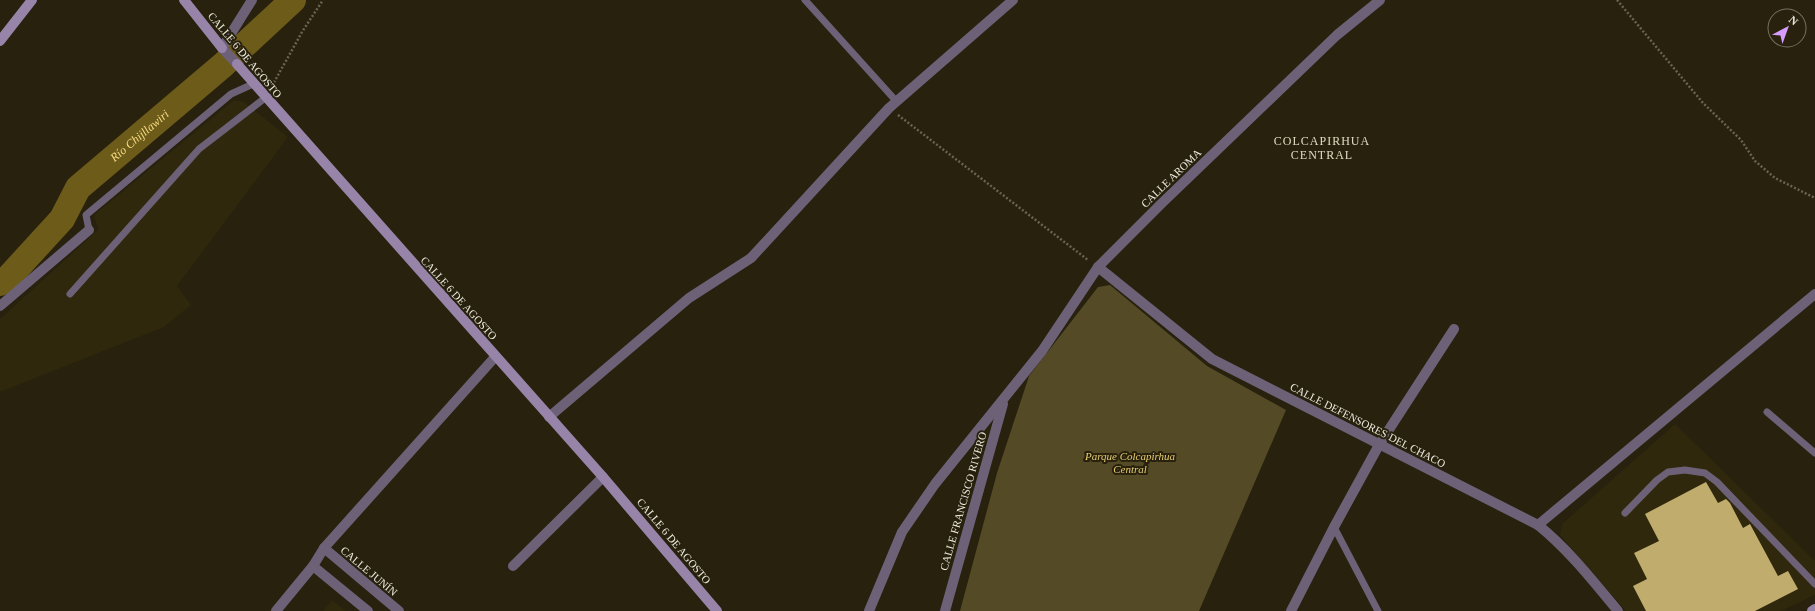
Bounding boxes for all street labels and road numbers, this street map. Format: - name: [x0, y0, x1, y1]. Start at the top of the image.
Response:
- street label: CALLE 6 DE AGOSTO: [206, 10, 284, 100]
- street label: CALLE AROMA: [1139, 146, 1203, 210]
- street label: CALLE 6 DE AGOSTO: [419, 254, 500, 342]
- street label: CALLE DEFENSORES DEL CHACO: [1288, 380, 1448, 470]
- street label: CALLE FRANCISCO RIVERO: [937, 430, 989, 572]
- street label: CALLE 6 DE AGOSTO: [635, 496, 713, 586]
- street label: CALLE JUNÍN: [338, 544, 400, 598]

